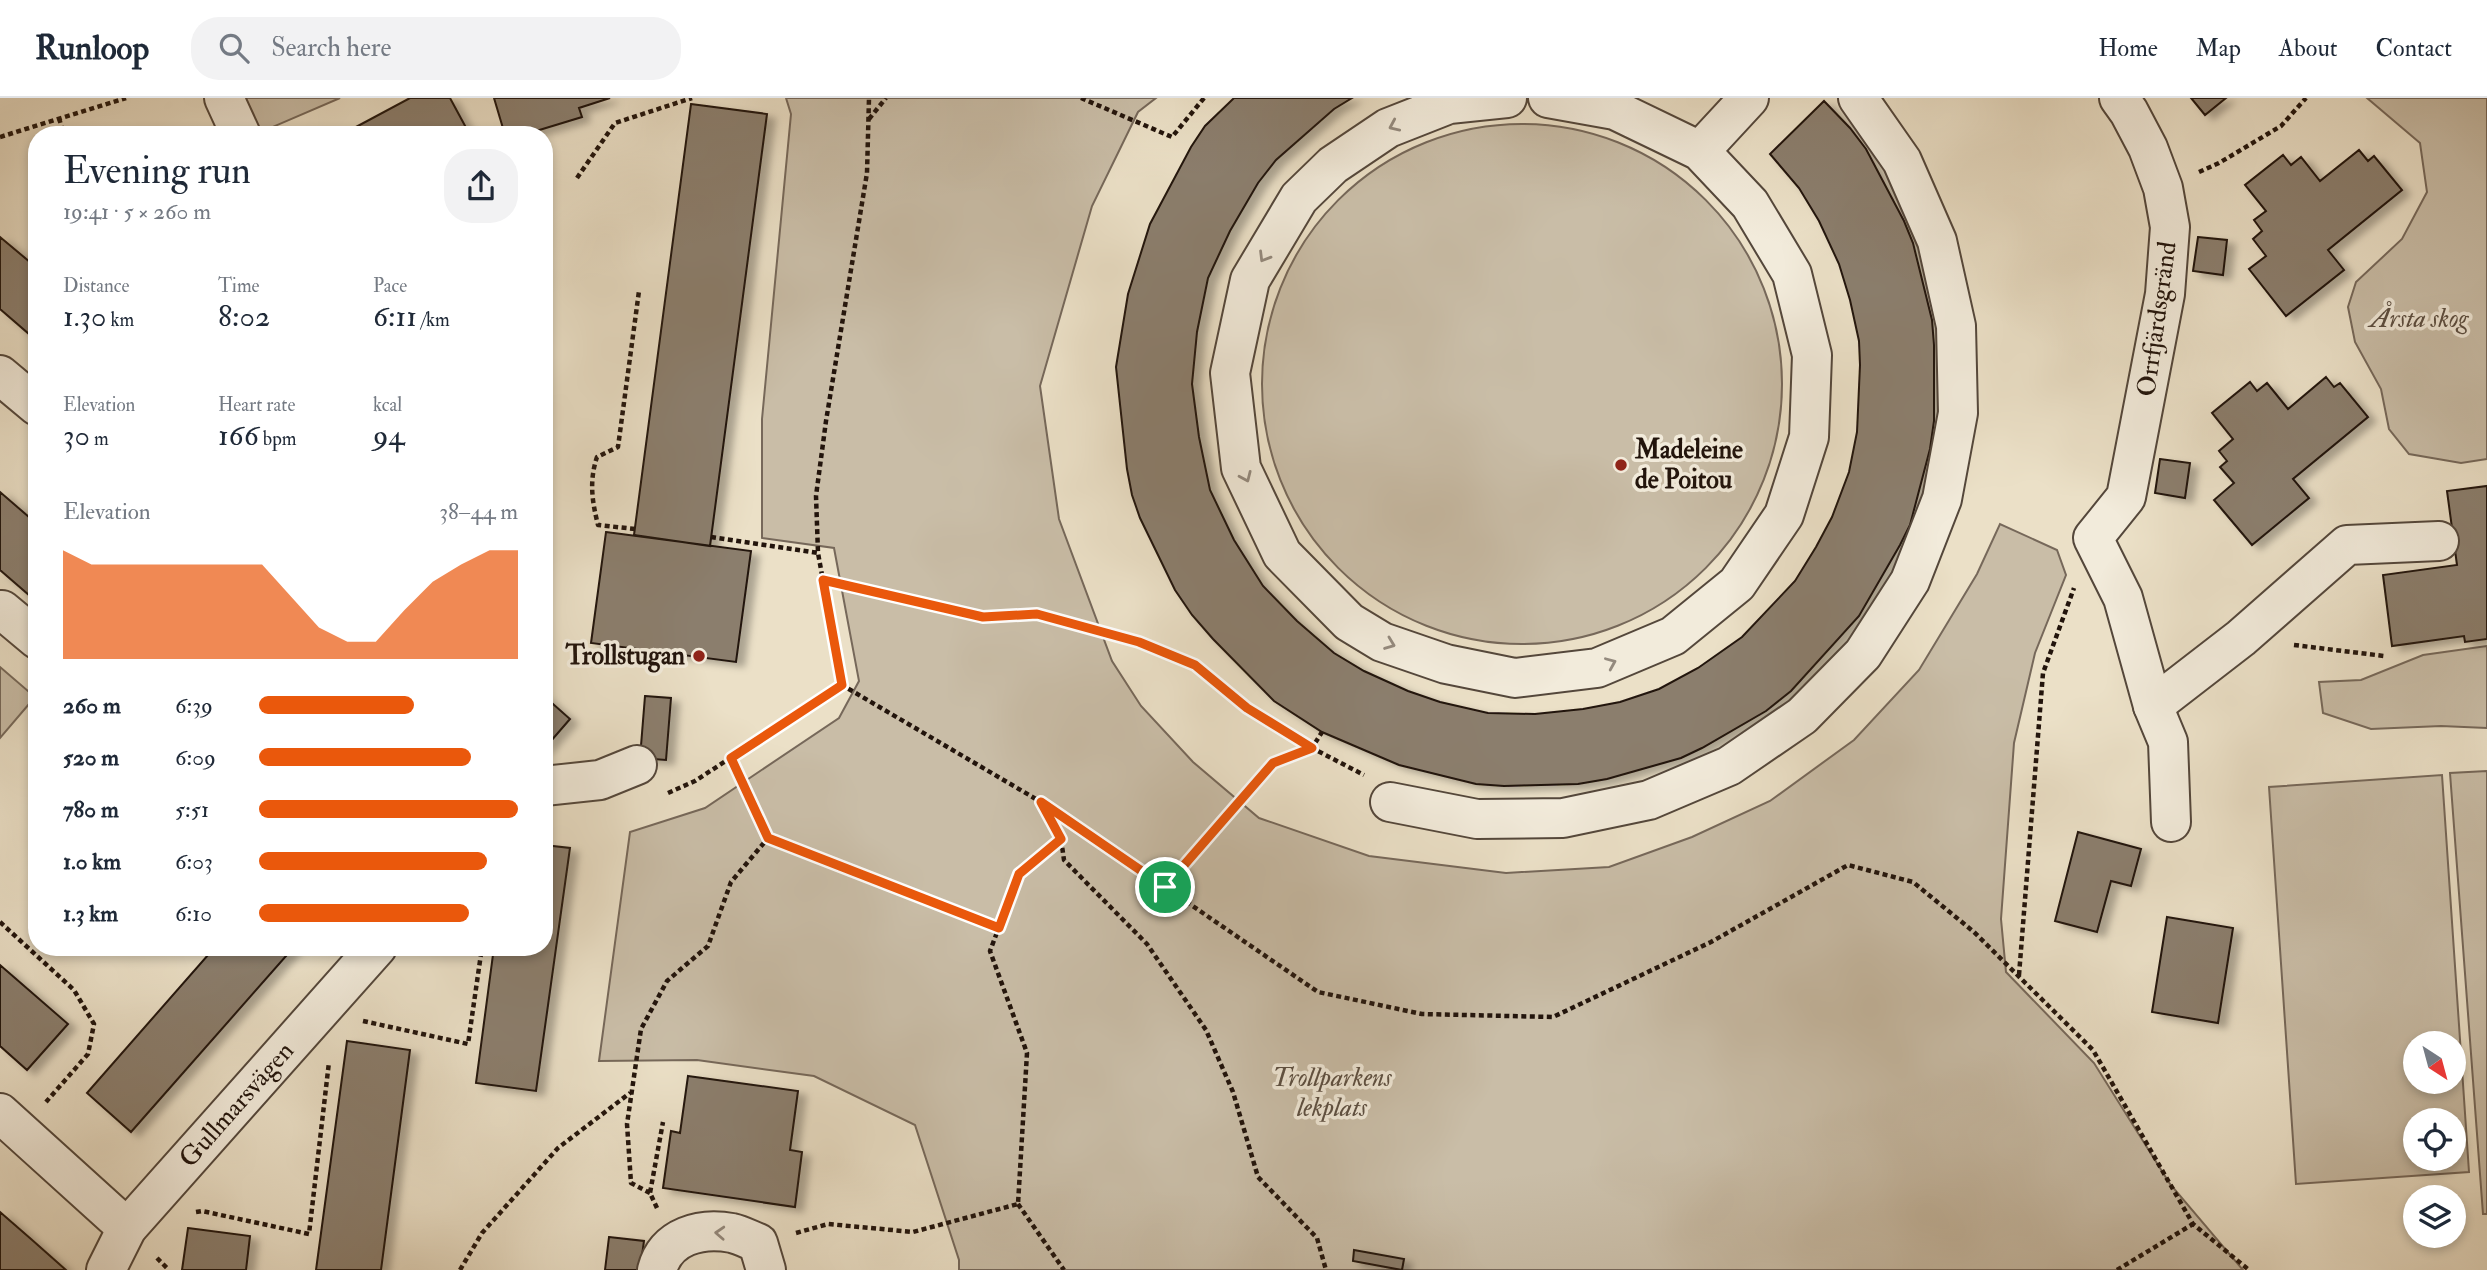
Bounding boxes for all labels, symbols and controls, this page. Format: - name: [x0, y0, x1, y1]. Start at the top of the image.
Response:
- search box: [191, 17, 681, 80]
- text: Runloop: [35, 28, 149, 69]
- icon: search: [215, 29, 253, 67]
- text: Search here: [271, 32, 391, 64]
- text: Home: [2098, 33, 2158, 64]
- text: Map: [2196, 33, 2241, 64]
- text: About: [2279, 33, 2338, 64]
- text: Contact: [2376, 33, 2452, 64]
- one-way arrow: [1389, 118, 1401, 132]
- text: Evening run: [63, 147, 251, 195]
- button: share: [444, 149, 518, 223]
- text: 19:41 · 5 × 260 m: [63, 197, 211, 226]
- street label: Orrfjärdsgränd: [2130, 239, 2184, 399]
- one-way arrow: [1259, 250, 1272, 263]
- text: Distance: [63, 274, 129, 298]
- text: Time: [218, 274, 260, 298]
- text: Pace: [373, 274, 407, 298]
- text: 1.30: [63, 298, 106, 335]
- text: 8:02: [218, 298, 270, 335]
- text: 6:11: [373, 298, 417, 335]
- park label: Årsta skog: [2367, 301, 2469, 335]
- text: km: [106, 308, 134, 332]
- text: /km: [417, 308, 450, 332]
- text: Elevation: [63, 393, 135, 417]
- text: Heart rate: [218, 393, 295, 417]
- text: kcal: [373, 393, 402, 417]
- text: 30: [63, 417, 90, 454]
- text: 166: [218, 417, 259, 454]
- text: 94: [373, 417, 405, 454]
- text: m: [90, 427, 109, 451]
- text: bpm: [259, 427, 296, 451]
- place label: Madeleine de Poitou: [1634, 434, 1743, 496]
- marker: Madeleine de Poitou: [1613, 457, 1629, 473]
- one-way arrow: [1238, 470, 1252, 482]
- text: Elevation: [63, 497, 151, 526]
- text: 38–44 m: [439, 497, 518, 526]
- one-way arrow: [1384, 636, 1396, 650]
- place label: Trollstugan: [564, 640, 686, 673]
- marker: Trollstugan: [691, 648, 707, 664]
- one-way arrow: [1604, 657, 1616, 671]
- text: 260 m: [63, 691, 121, 720]
- text: 6:39: [175, 691, 213, 720]
- text: 520 m: [63, 743, 119, 772]
- text: 6:09: [175, 743, 216, 772]
- text: 780 m: [63, 795, 119, 824]
- text: 5:51: [175, 795, 209, 824]
- text: 1.0 km: [63, 847, 121, 876]
- text: 6:03: [175, 847, 213, 876]
- pin: [1135, 857, 1195, 917]
- icon: arrive: [1146, 868, 1184, 906]
- text: 1.3 km: [63, 899, 118, 928]
- text: 6:10: [175, 899, 212, 928]
- north arrow: [2403, 1031, 2466, 1094]
- map controls: [2403, 1031, 2466, 1248]
- street label: Gullmarsvägen: [173, 1035, 301, 1174]
- park label: Trollparkens lekplats: [1272, 1062, 1392, 1124]
- button: locate: [2403, 1108, 2466, 1171]
- button: layers: [2403, 1185, 2466, 1248]
- one-way arrow: [714, 1225, 725, 1240]

